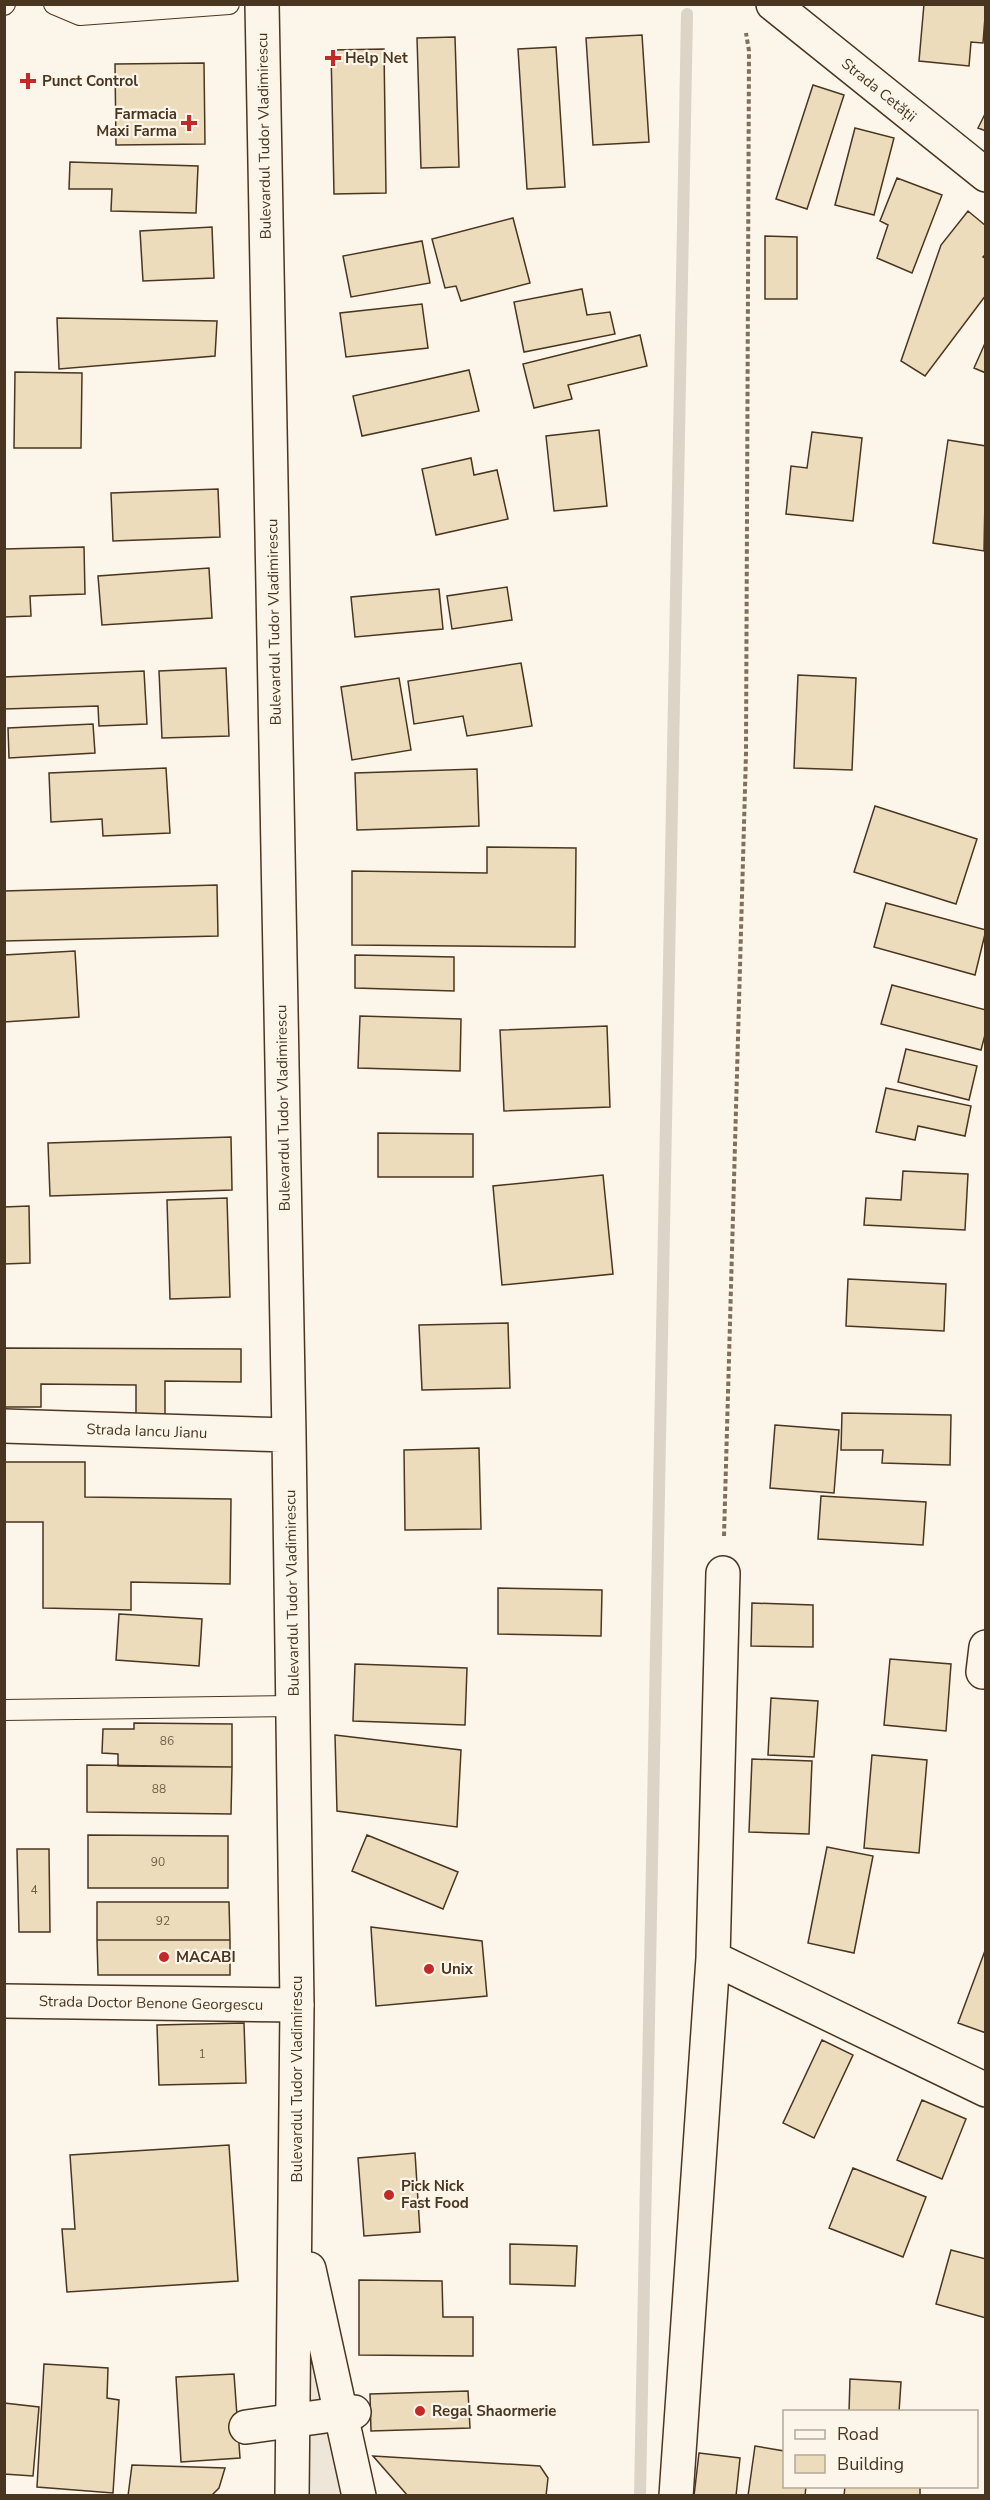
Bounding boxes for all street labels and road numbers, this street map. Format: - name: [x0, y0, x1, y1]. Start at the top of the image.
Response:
- street label: Bulevardul Tudor Vladimirescu: [252, 32, 276, 240]
- street label: Strada Cetății: [837, 54, 921, 126]
- street label: Bulevardul Tudor Vladimirescu: [262, 518, 286, 726]
- street label: Bulevardul Tudor Vladimirescu: [271, 1004, 295, 1212]
- street label: Strada Iancu Jianu: [86, 1419, 208, 1443]
- street label: Bulevardul Tudor Vladimirescu: [280, 1489, 304, 1697]
- street label: Bulevardul Tudor Vladimirescu: [287, 1976, 307, 2182]
- street label: Strada Doctor Benone Georgescu: [39, 1991, 263, 2015]

